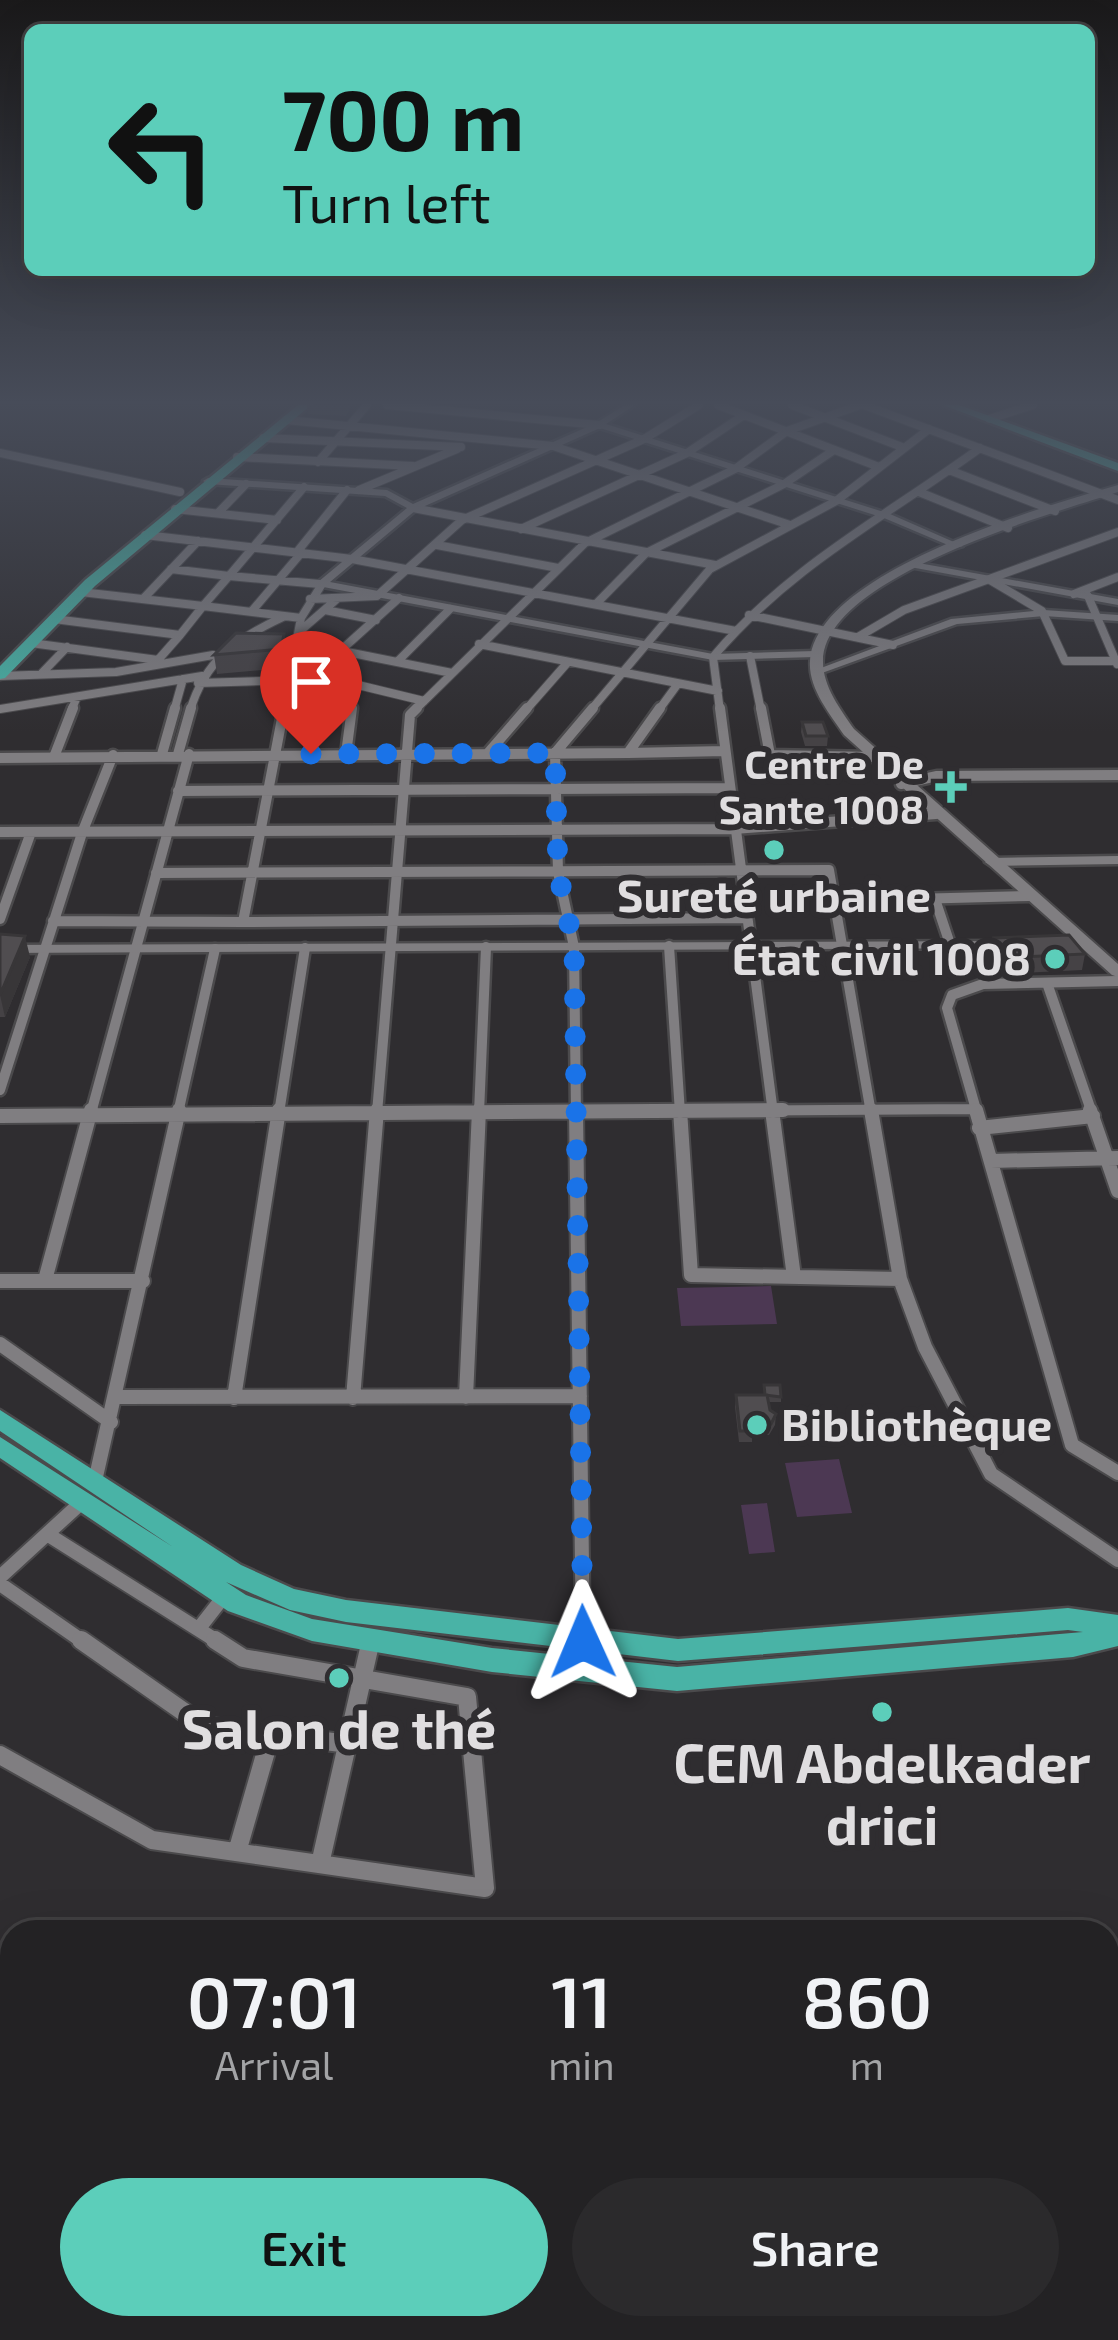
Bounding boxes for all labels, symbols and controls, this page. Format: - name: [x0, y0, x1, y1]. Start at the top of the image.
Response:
- text: 700 m: [282, 67, 525, 168]
- icon: left: [84, 72, 240, 228]
- text: Turn left: [282, 169, 491, 234]
- pin: [260, 631, 362, 754]
- icon: arrive: [278, 649, 344, 715]
- place label: Centre De Sante 1008: [719, 740, 924, 832]
- marker: Centre De Sante 1008: [935, 771, 967, 803]
- marker: Sureté urbaine: [761, 837, 787, 863]
- place label: Sureté urbaine: [617, 867, 931, 921]
- place label: État civil 1008: [732, 930, 1031, 984]
- marker: État civil 1008: [1042, 946, 1068, 972]
- place label: Bibliothèque: [781, 1396, 1052, 1450]
- marker: Bibliothèque: [744, 1412, 770, 1438]
- position arrow: [520, 1579, 646, 1705]
- marker: Salon de thé: [326, 1665, 352, 1691]
- place label: Salon de thé: [182, 1695, 496, 1760]
- marker: CEM Abdelkader drici: [869, 1699, 895, 1725]
- place label: CEM Abdelkader drici: [673, 1729, 1091, 1856]
- text: 07:01: [187, 1956, 361, 2042]
- text: 11: [551, 1956, 611, 2042]
- text: 860: [801, 1956, 932, 2042]
- text: Arrival: [215, 2041, 333, 2088]
- text: min: [548, 2041, 615, 2088]
- text: m: [850, 2041, 884, 2088]
- button: Exit: [60, 2178, 548, 2316]
- button: Share: [572, 2178, 1059, 2316]

